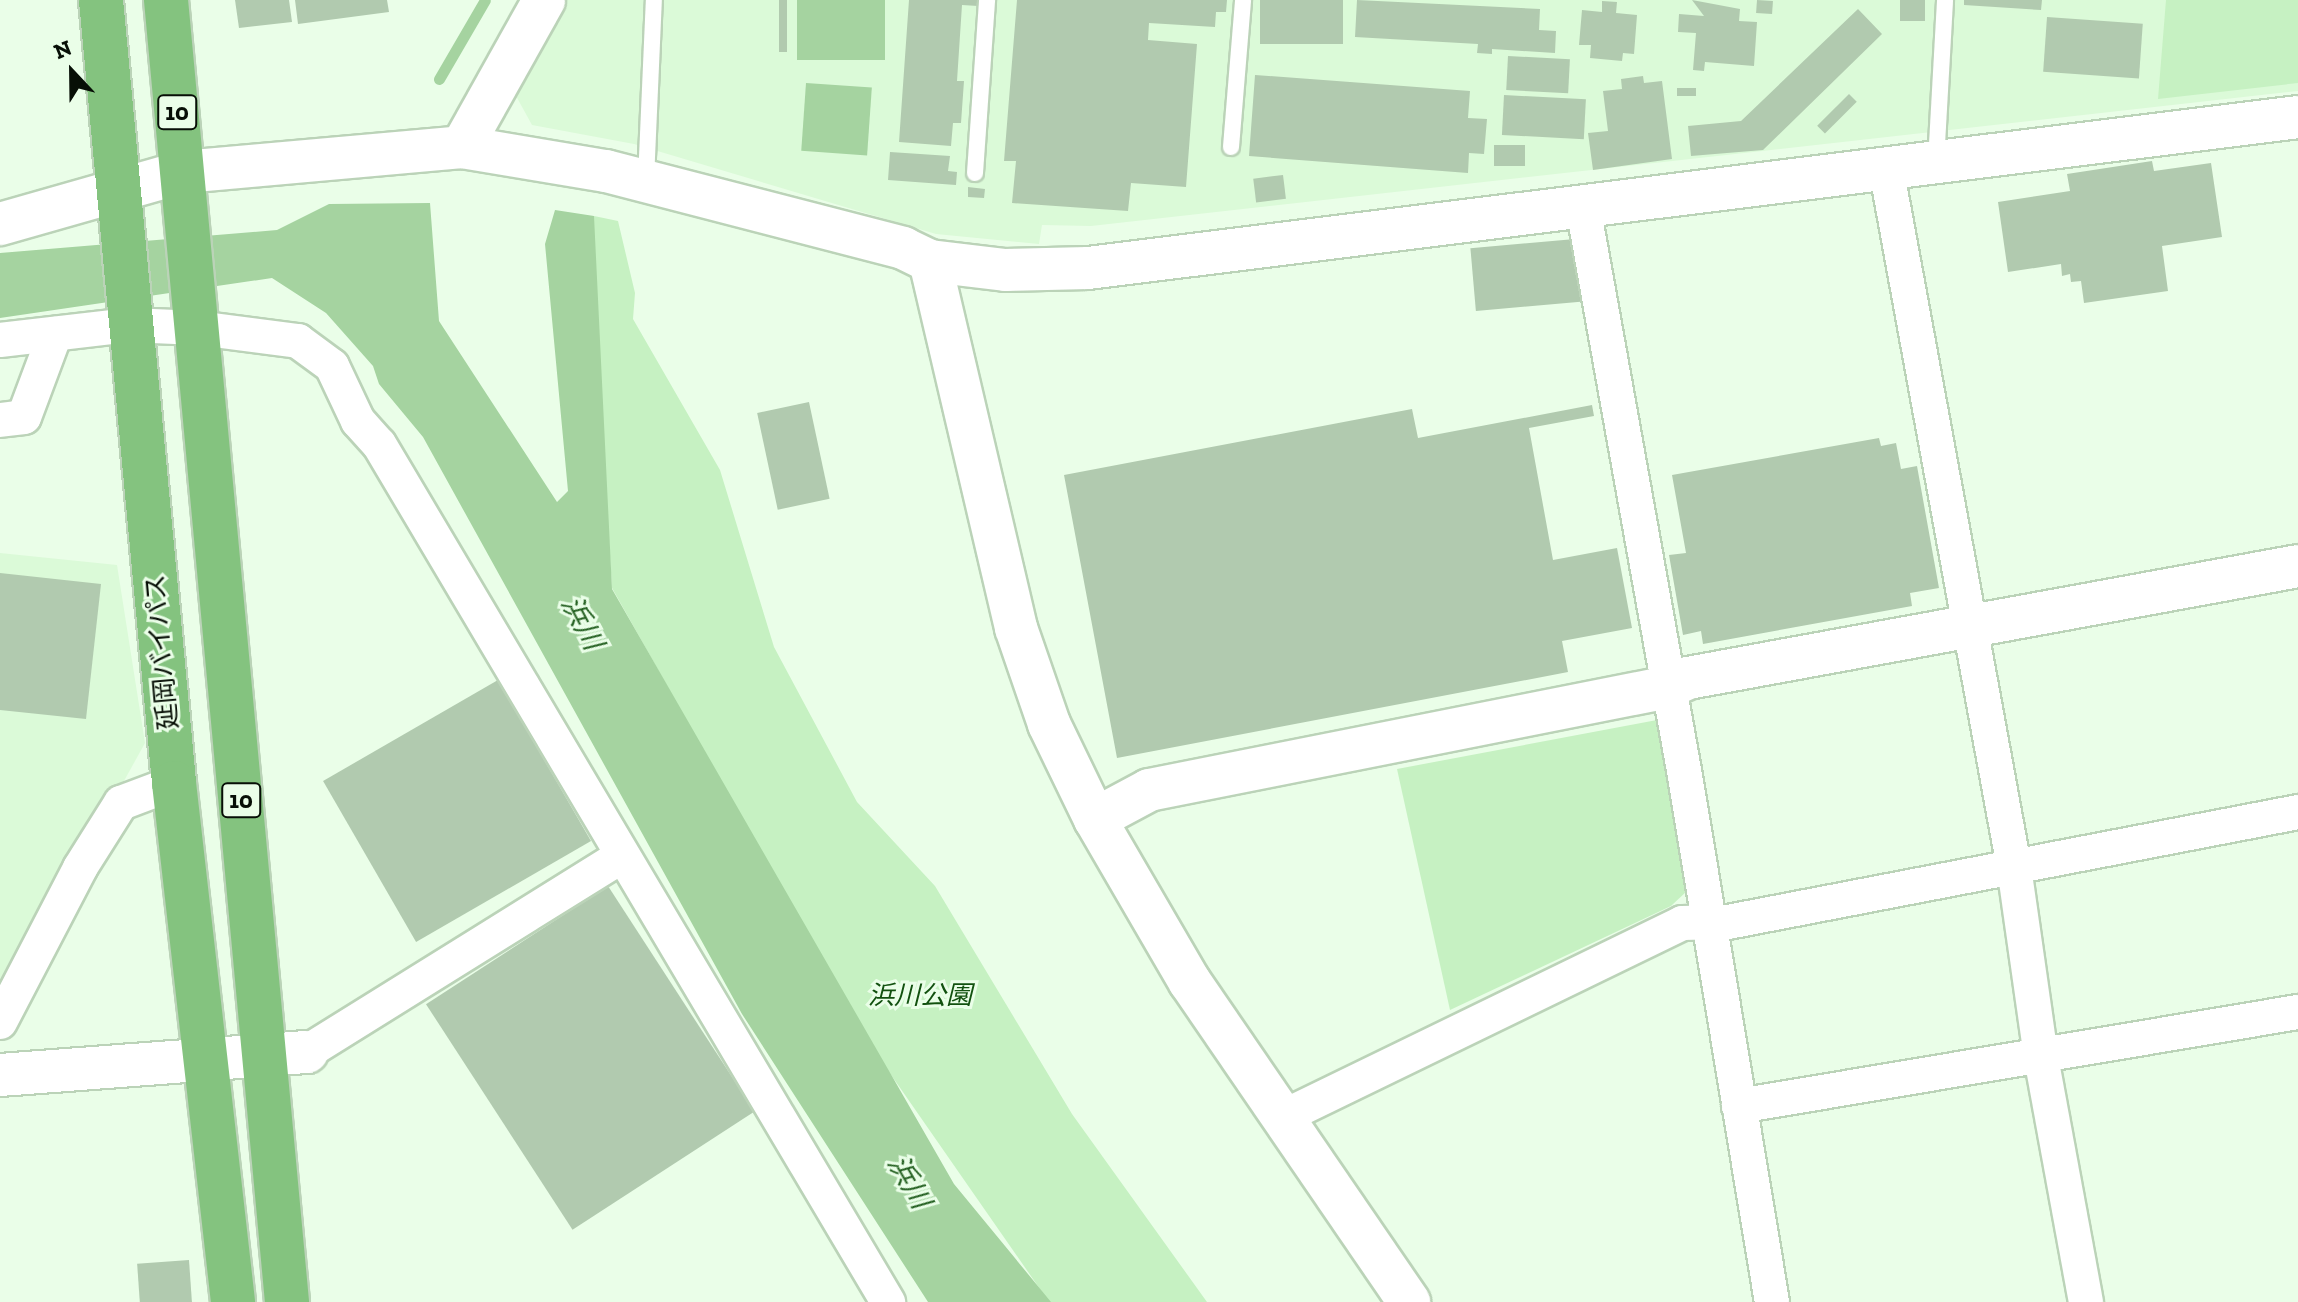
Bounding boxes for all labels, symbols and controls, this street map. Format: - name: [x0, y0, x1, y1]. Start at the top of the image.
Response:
- north arrow: [32, 32, 112, 112]
- text: N: [50, 34, 76, 65]
- road number: 10: [157, 92, 197, 132]
- street label: 延岡バイパス: [140, 573, 184, 731]
- water label: 浜川: [554, 590, 610, 656]
- road number: 10: [221, 780, 261, 820]
- park label: 浜川公園: [868, 980, 972, 1012]
- water label: 浜川: [880, 1149, 938, 1215]

